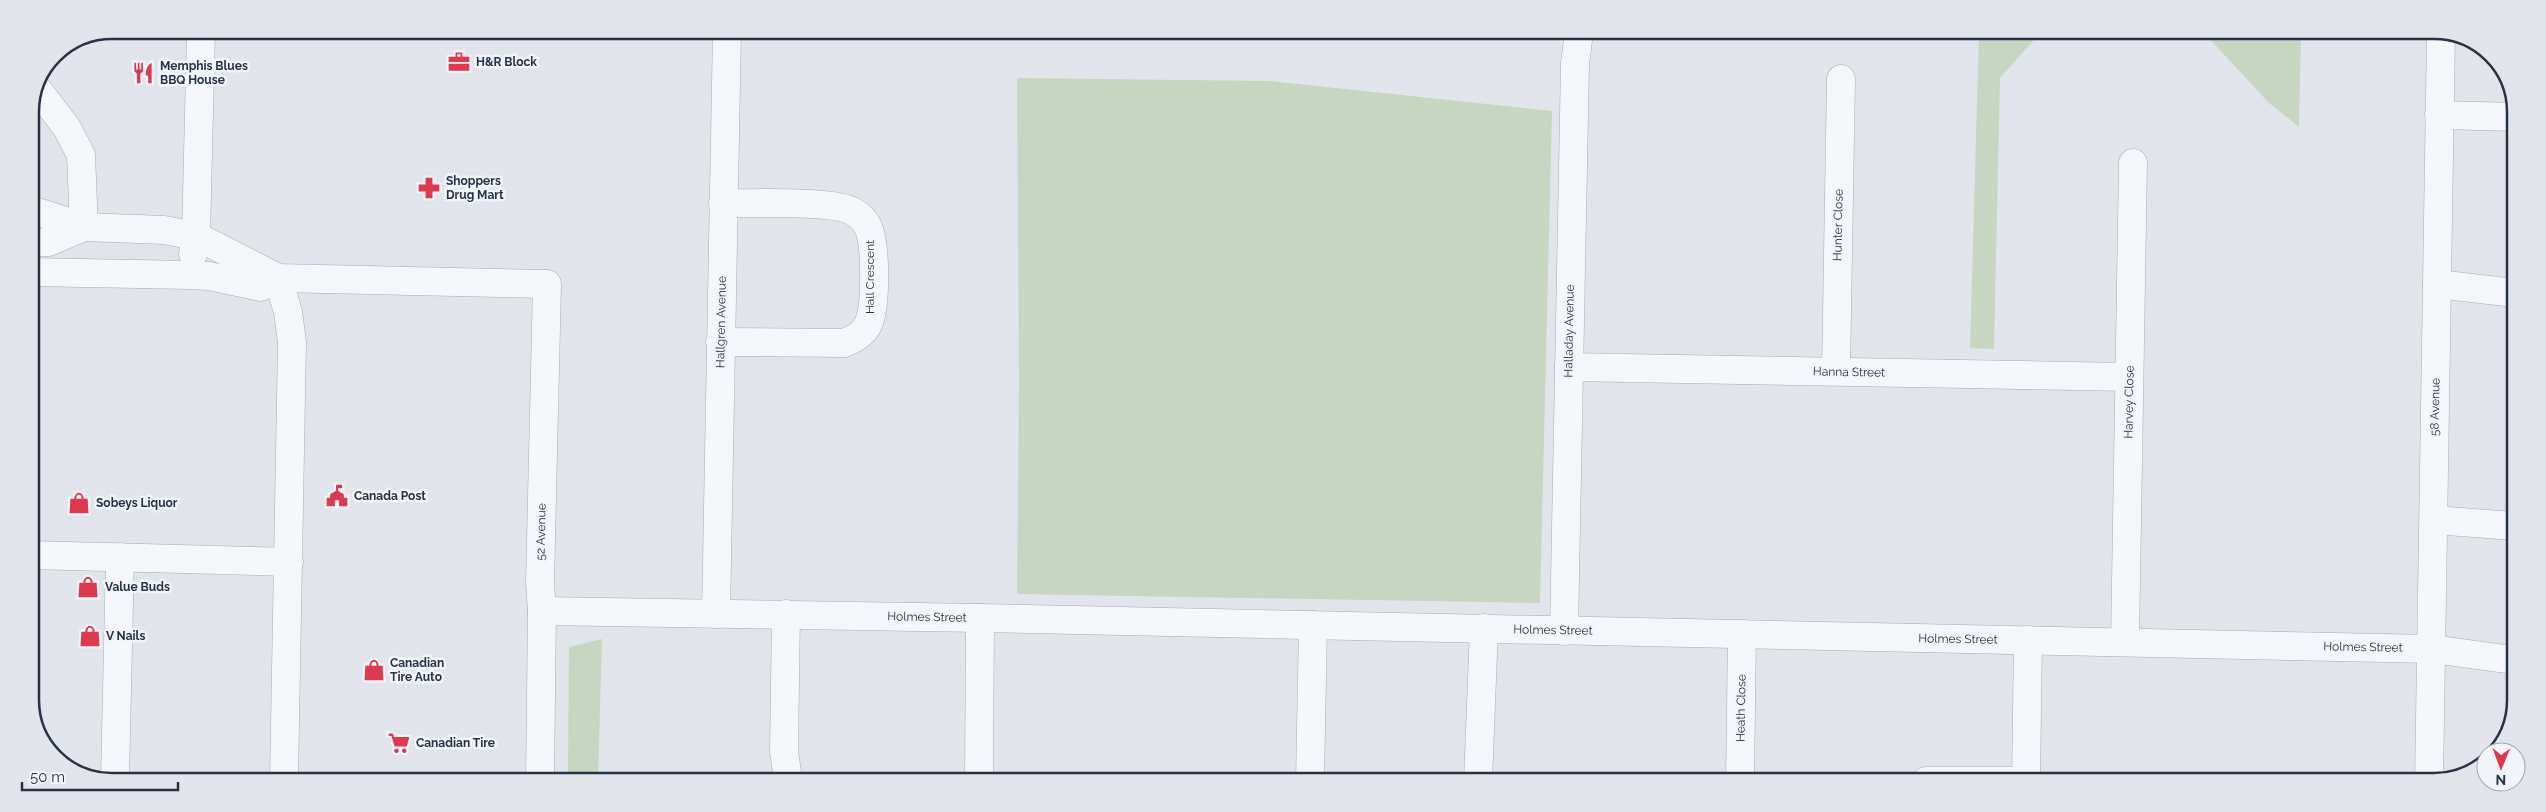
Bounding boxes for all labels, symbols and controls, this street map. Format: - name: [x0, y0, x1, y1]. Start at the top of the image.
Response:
- office icon: H&R Block: [446, 49, 472, 75]
- place label: H&R Block: [476, 55, 537, 69]
- place label: Memphis Blues BBQ House: [160, 59, 248, 87]
- restaurant icon: Memphis Blues BBQ House: [130, 60, 156, 86]
- place label: Shoppers Drug Mart: [446, 174, 504, 202]
- pharmacy icon: Shoppers Drug Mart: [416, 175, 442, 201]
- street label: Hunter Close: [1830, 189, 1846, 261]
- street label: Hall Crescent: [863, 240, 877, 314]
- street label: Hallgren Avenue: [713, 276, 729, 368]
- street label: Halladay Avenue: [1561, 284, 1577, 378]
- street label: Hanna Street: [1813, 364, 1885, 380]
- street label: Harvey Close: [2121, 365, 2137, 439]
- street label: 58 Avenue: [2427, 378, 2443, 436]
- public building icon: Canada Post: [324, 483, 350, 509]
- place label: Canada Post: [354, 489, 426, 503]
- shop icon: Sobeys Liquor: [66, 490, 92, 516]
- place label: Sobeys Liquor: [96, 496, 178, 510]
- street label: 52 Avenue: [533, 503, 549, 561]
- shop icon: Value Buds: [75, 574, 101, 600]
- place label: Value Buds: [105, 580, 170, 594]
- street label: Holmes Street: [887, 609, 967, 625]
- street label: Holmes Street: [1513, 622, 1593, 638]
- shop icon: V Nails: [77, 623, 103, 649]
- place label: V Nails: [106, 629, 145, 643]
- street label: Holmes Street: [1918, 631, 1998, 647]
- street label: Holmes Street: [2323, 639, 2403, 655]
- place label: Canadian Tire Auto: [390, 656, 444, 684]
- shop icon: Canadian Tire Auto: [361, 657, 387, 683]
- street label: Heath Close: [1733, 674, 1749, 742]
- supermarket icon: Canadian Tire: [386, 730, 412, 756]
- place label: Canadian Tire: [416, 736, 495, 750]
- north arrow: [2476, 742, 2526, 792]
- scale bar: [22, 760, 179, 792]
- text: 50 m: [30, 768, 65, 786]
- text: N: [2495, 772, 2506, 788]

